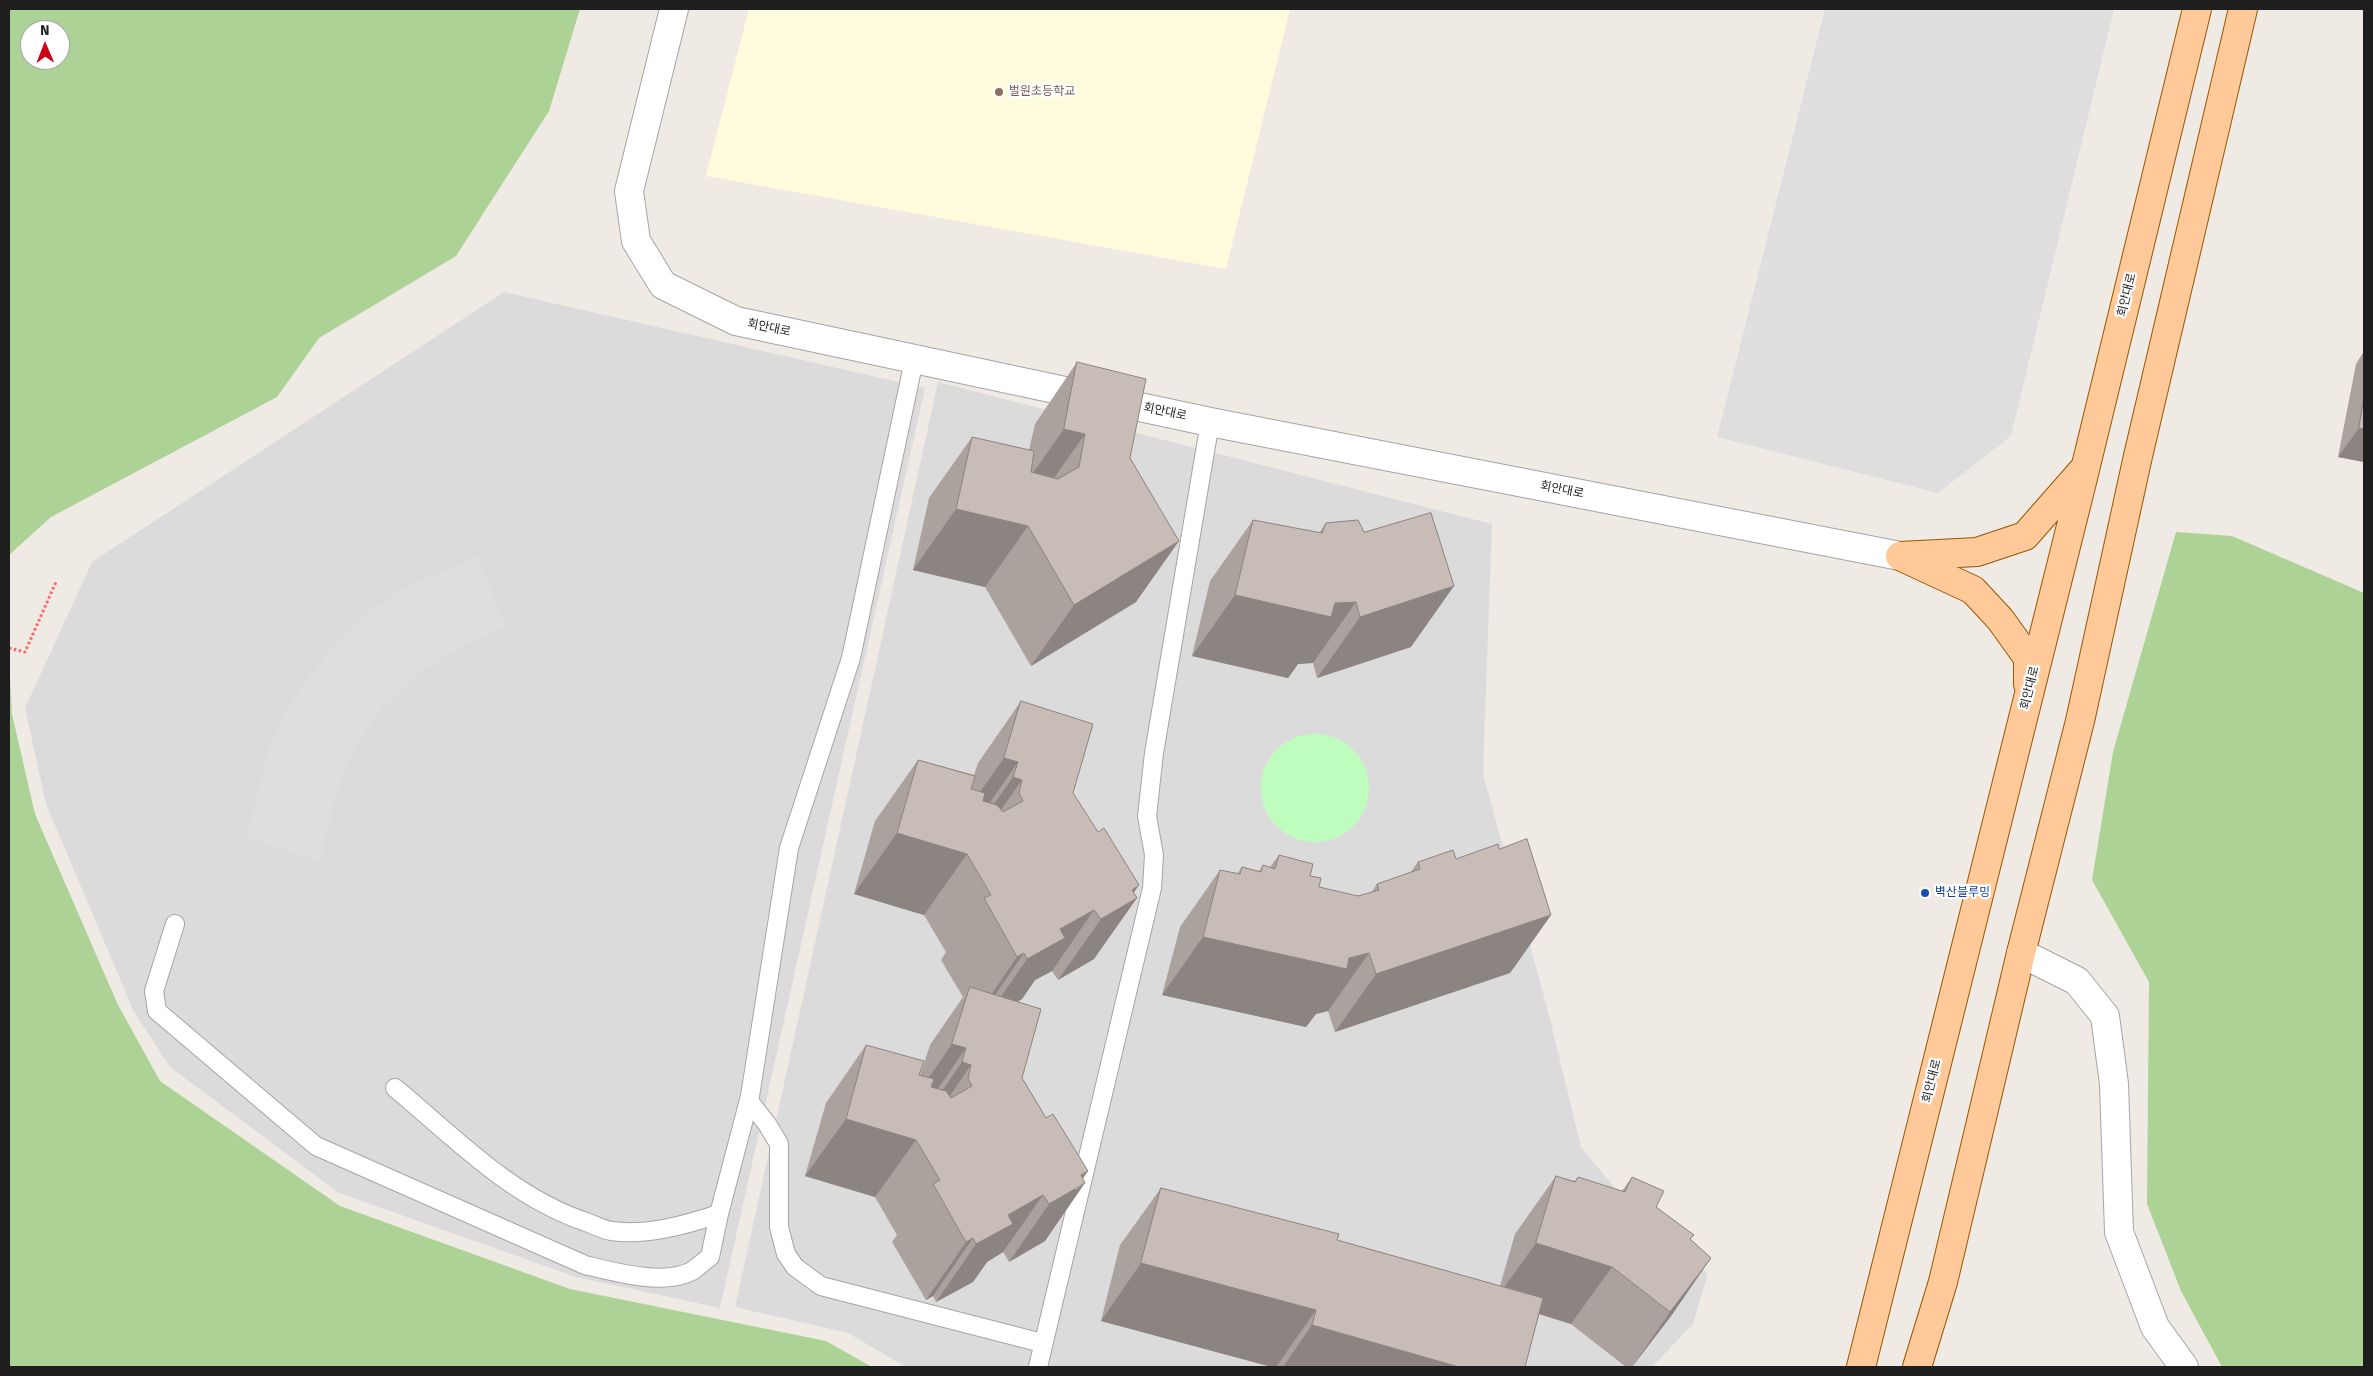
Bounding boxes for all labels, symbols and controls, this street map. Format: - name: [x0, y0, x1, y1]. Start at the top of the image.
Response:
- north arrow: [20, 20, 70, 70]
- text: N: [40, 22, 50, 39]
- place label: 벌원초등학교: [1009, 85, 1075, 99]
- marker: 벌원초등학교: [993, 86, 1005, 98]
- street label: 회안대로: [2115, 272, 2139, 318]
- street label: 회안대로: [746, 316, 792, 340]
- street label: 회안대로: [1142, 400, 1188, 424]
- street label: 회안대로: [1539, 479, 1585, 501]
- street label: 회안대로: [2018, 665, 2042, 711]
- place label: 벽산블루밍: [1935, 886, 1990, 900]
- marker: 벽산블루밍: [1919, 887, 1931, 899]
- street label: 회안대로: [1920, 1058, 1944, 1104]

